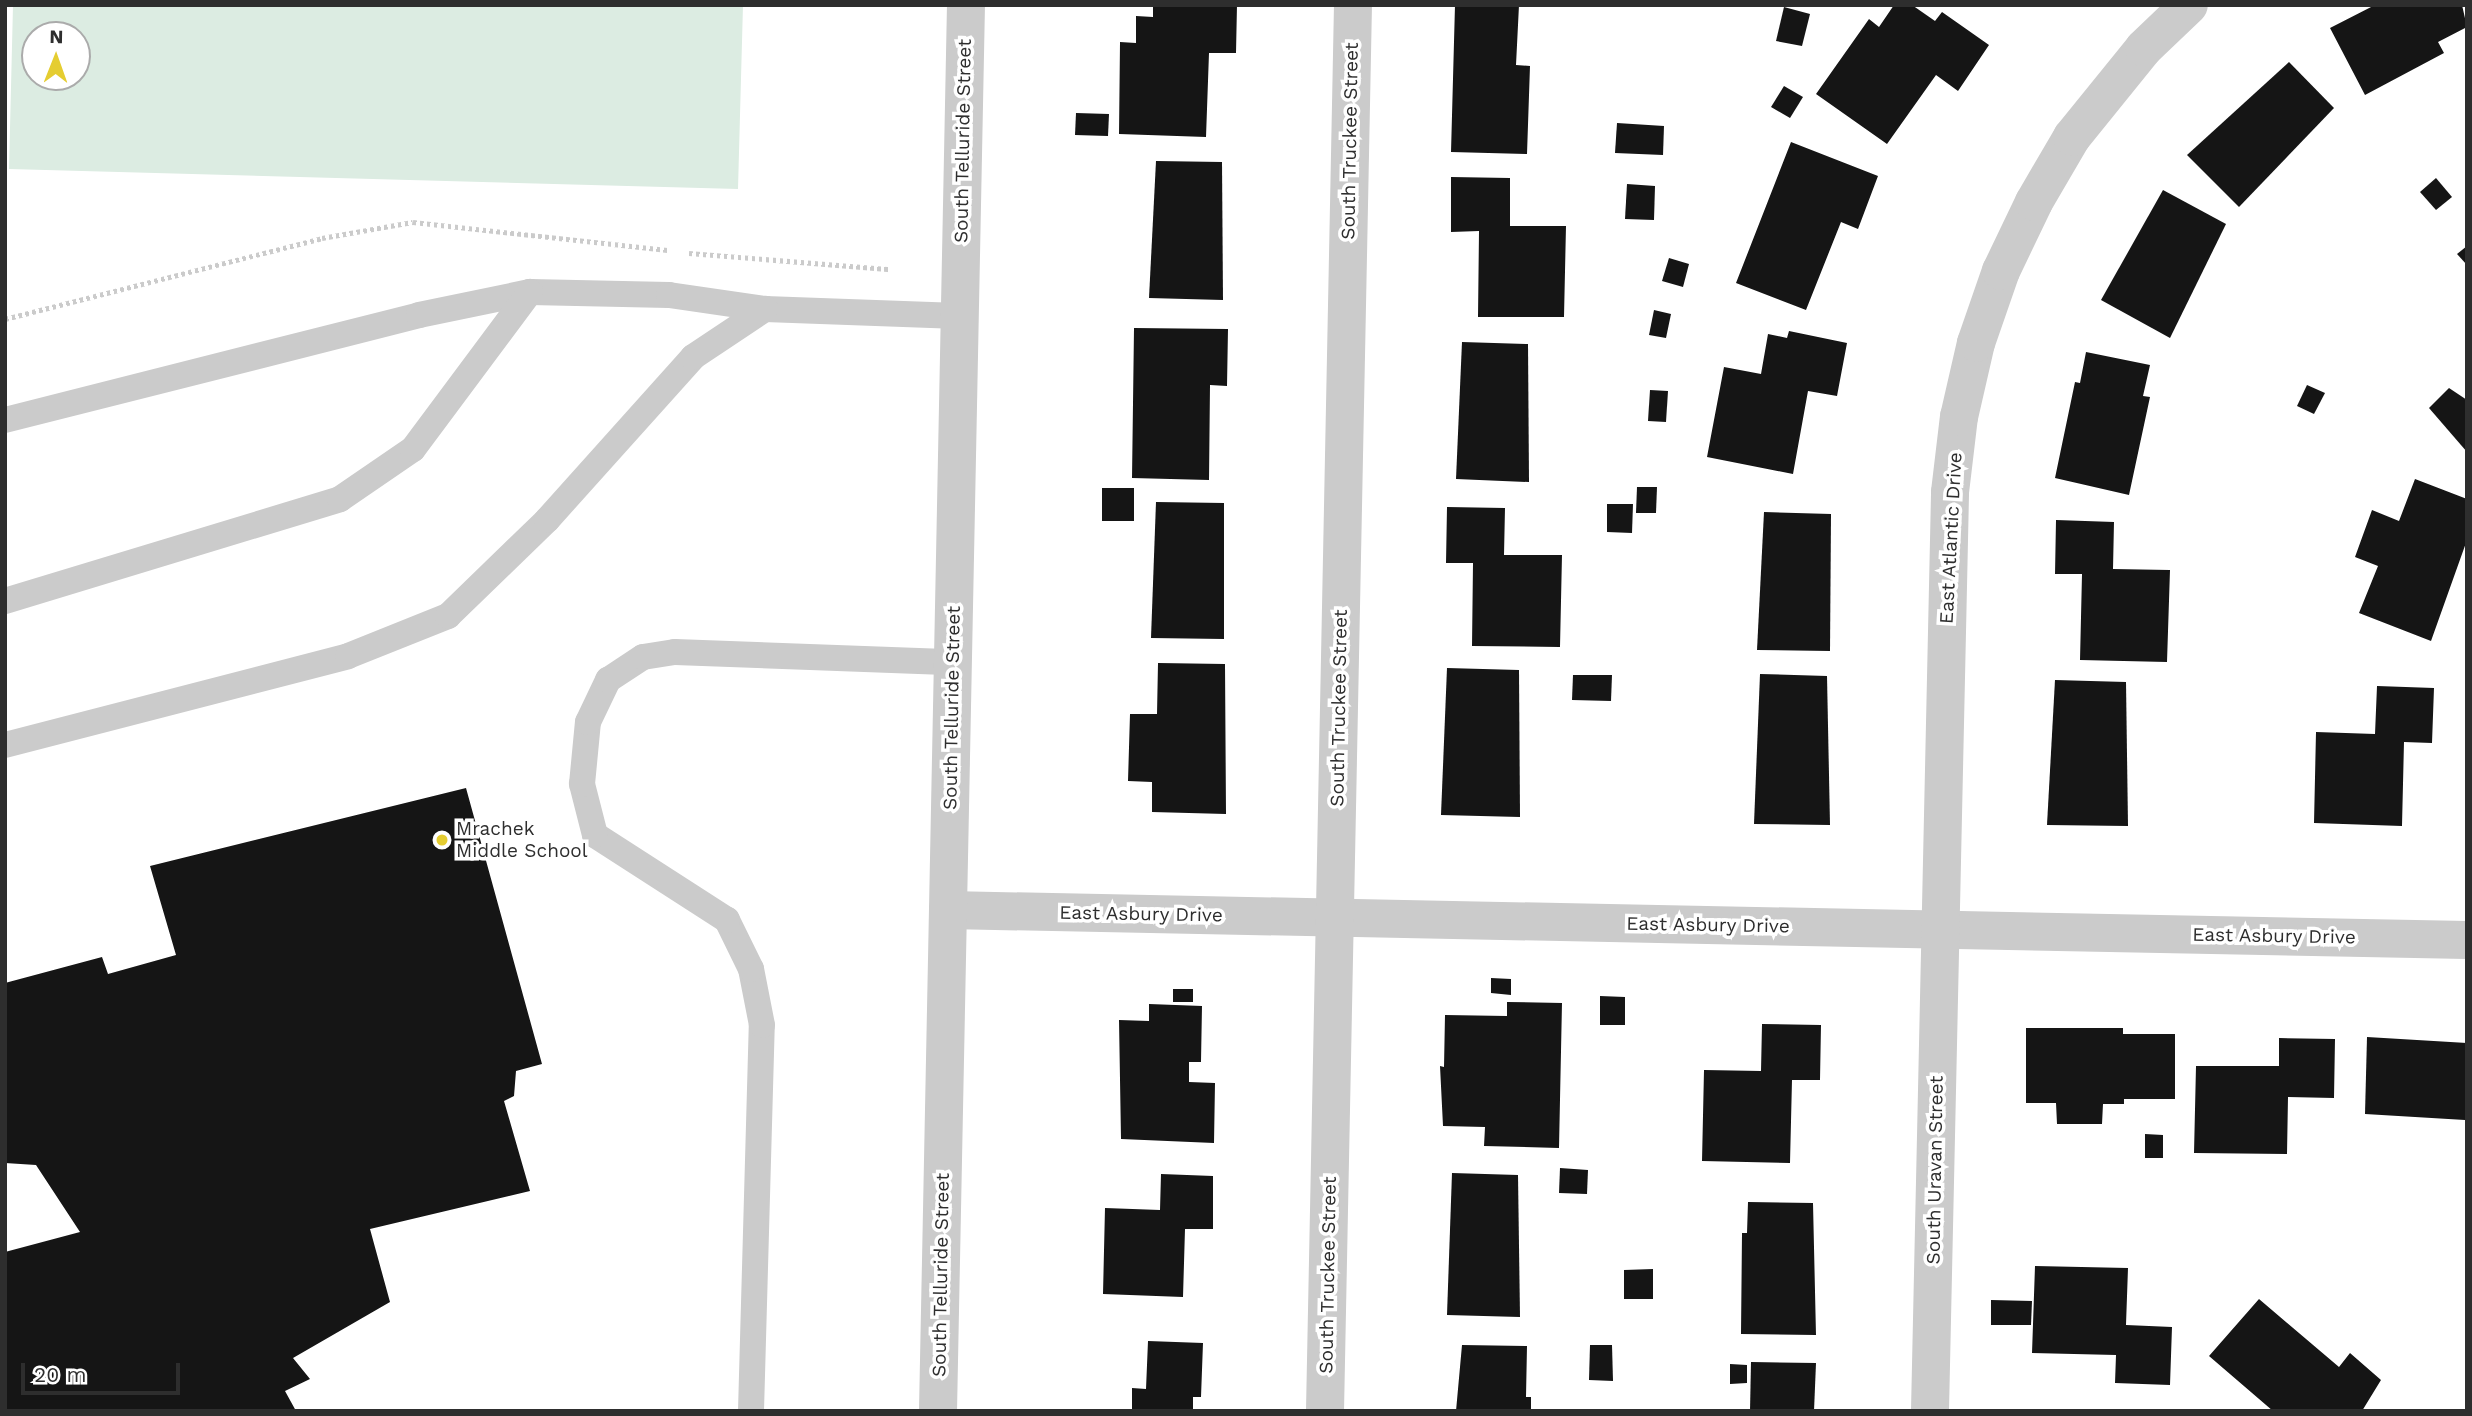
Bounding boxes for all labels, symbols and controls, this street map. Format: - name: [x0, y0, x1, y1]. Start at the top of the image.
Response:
- north arrow: [21, 21, 91, 91]
- text: N: [49, 25, 64, 48]
- street label: South Telluride Street: [950, 39, 976, 243]
- street label: South Truckee Street: [1337, 42, 1363, 240]
- street label: East Atlantic Drive: [1935, 451, 1967, 625]
- street label: South Telluride Street: [939, 606, 965, 810]
- street label: South Truckee Street: [1326, 609, 1352, 807]
- place label: Mrachek Middle School: [456, 818, 588, 862]
- marker: Mrachek Middle School: [434, 832, 450, 848]
- street label: East Asbury Drive: [1058, 901, 1224, 927]
- street label: East Asbury Drive: [1625, 912, 1791, 938]
- street label: East Asbury Drive: [2191, 923, 2357, 949]
- street label: South Uravan Street: [1922, 1076, 1948, 1264]
- street label: South Telluride Street: [928, 1173, 954, 1377]
- street label: South Truckee Street: [1315, 1176, 1341, 1374]
- scale bar: [24, 1350, 184, 1394]
- text: 20 m: [34, 1362, 86, 1387]

